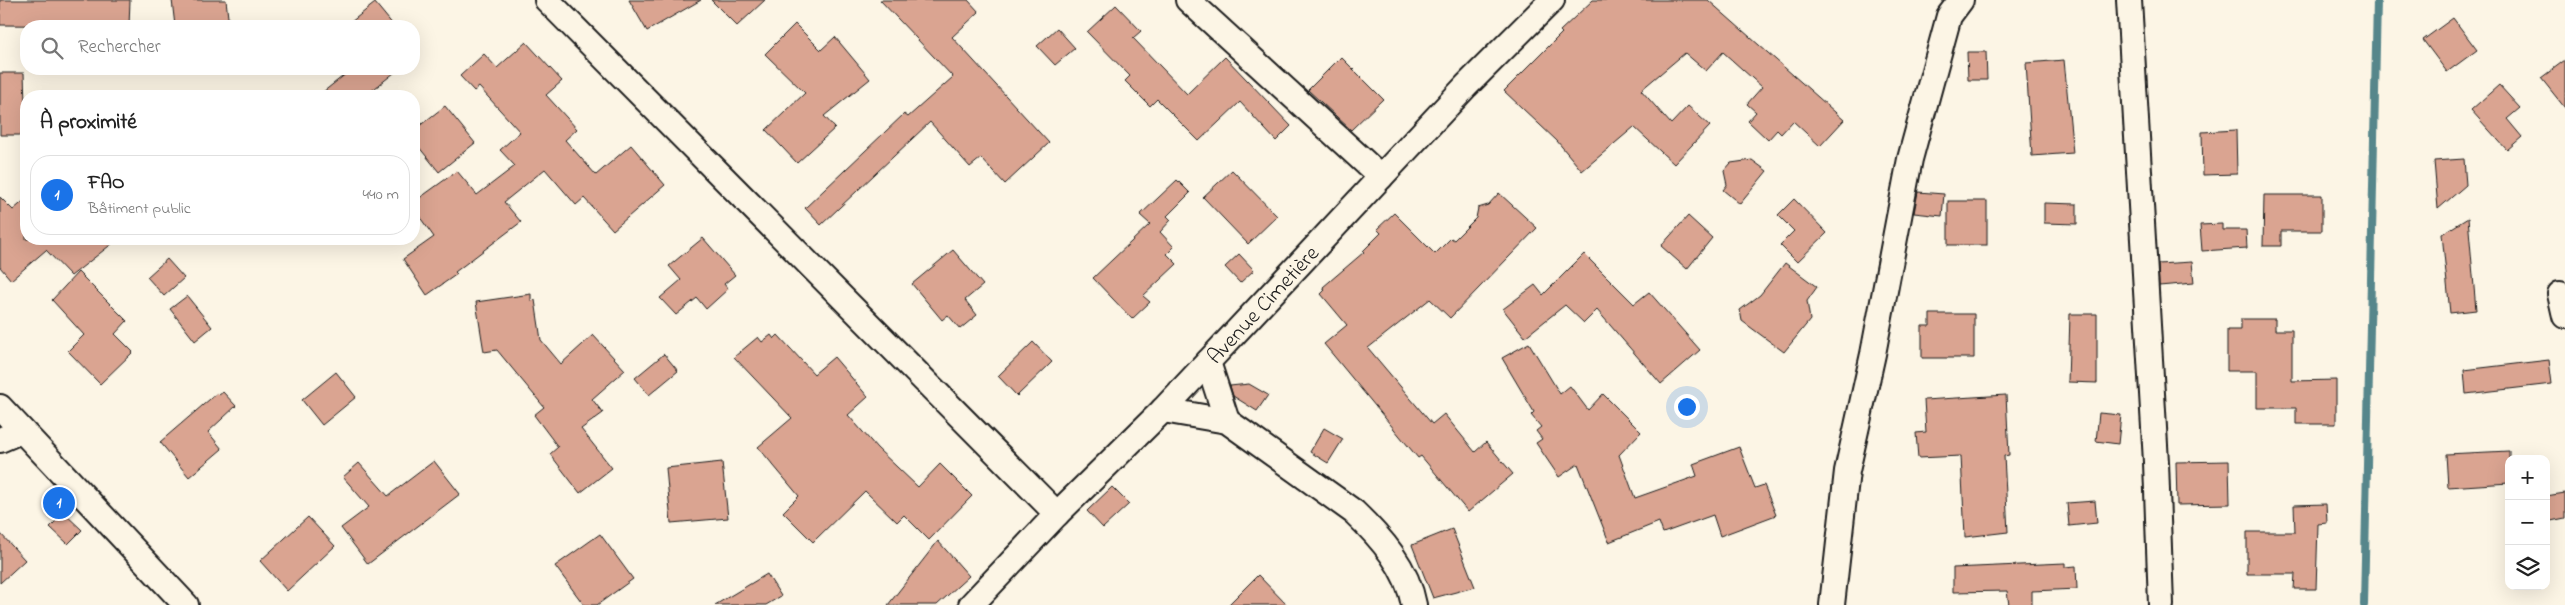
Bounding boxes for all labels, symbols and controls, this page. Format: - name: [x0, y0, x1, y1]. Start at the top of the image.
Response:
- search box: [20, 20, 420, 75]
- icon: search: [38, 34, 66, 62]
- text: Rechercher: [78, 34, 161, 61]
- text: À proximité: [40, 108, 137, 138]
- text: FAO: [88, 170, 125, 197]
- text: 1: [54, 183, 60, 207]
- text: 440 m: [362, 183, 399, 207]
- text: Bâtiment public: [88, 197, 191, 221]
- street label: Avenue Cimetière: [1201, 239, 1328, 373]
- your location: [1674, 394, 1700, 420]
- map controls: [2505, 455, 2550, 590]
- button: +: [2505, 455, 2550, 500]
- pin: 1: [43, 484, 75, 522]
- button: −: [2505, 500, 2550, 545]
- button: layers: [2505, 545, 2550, 590]

